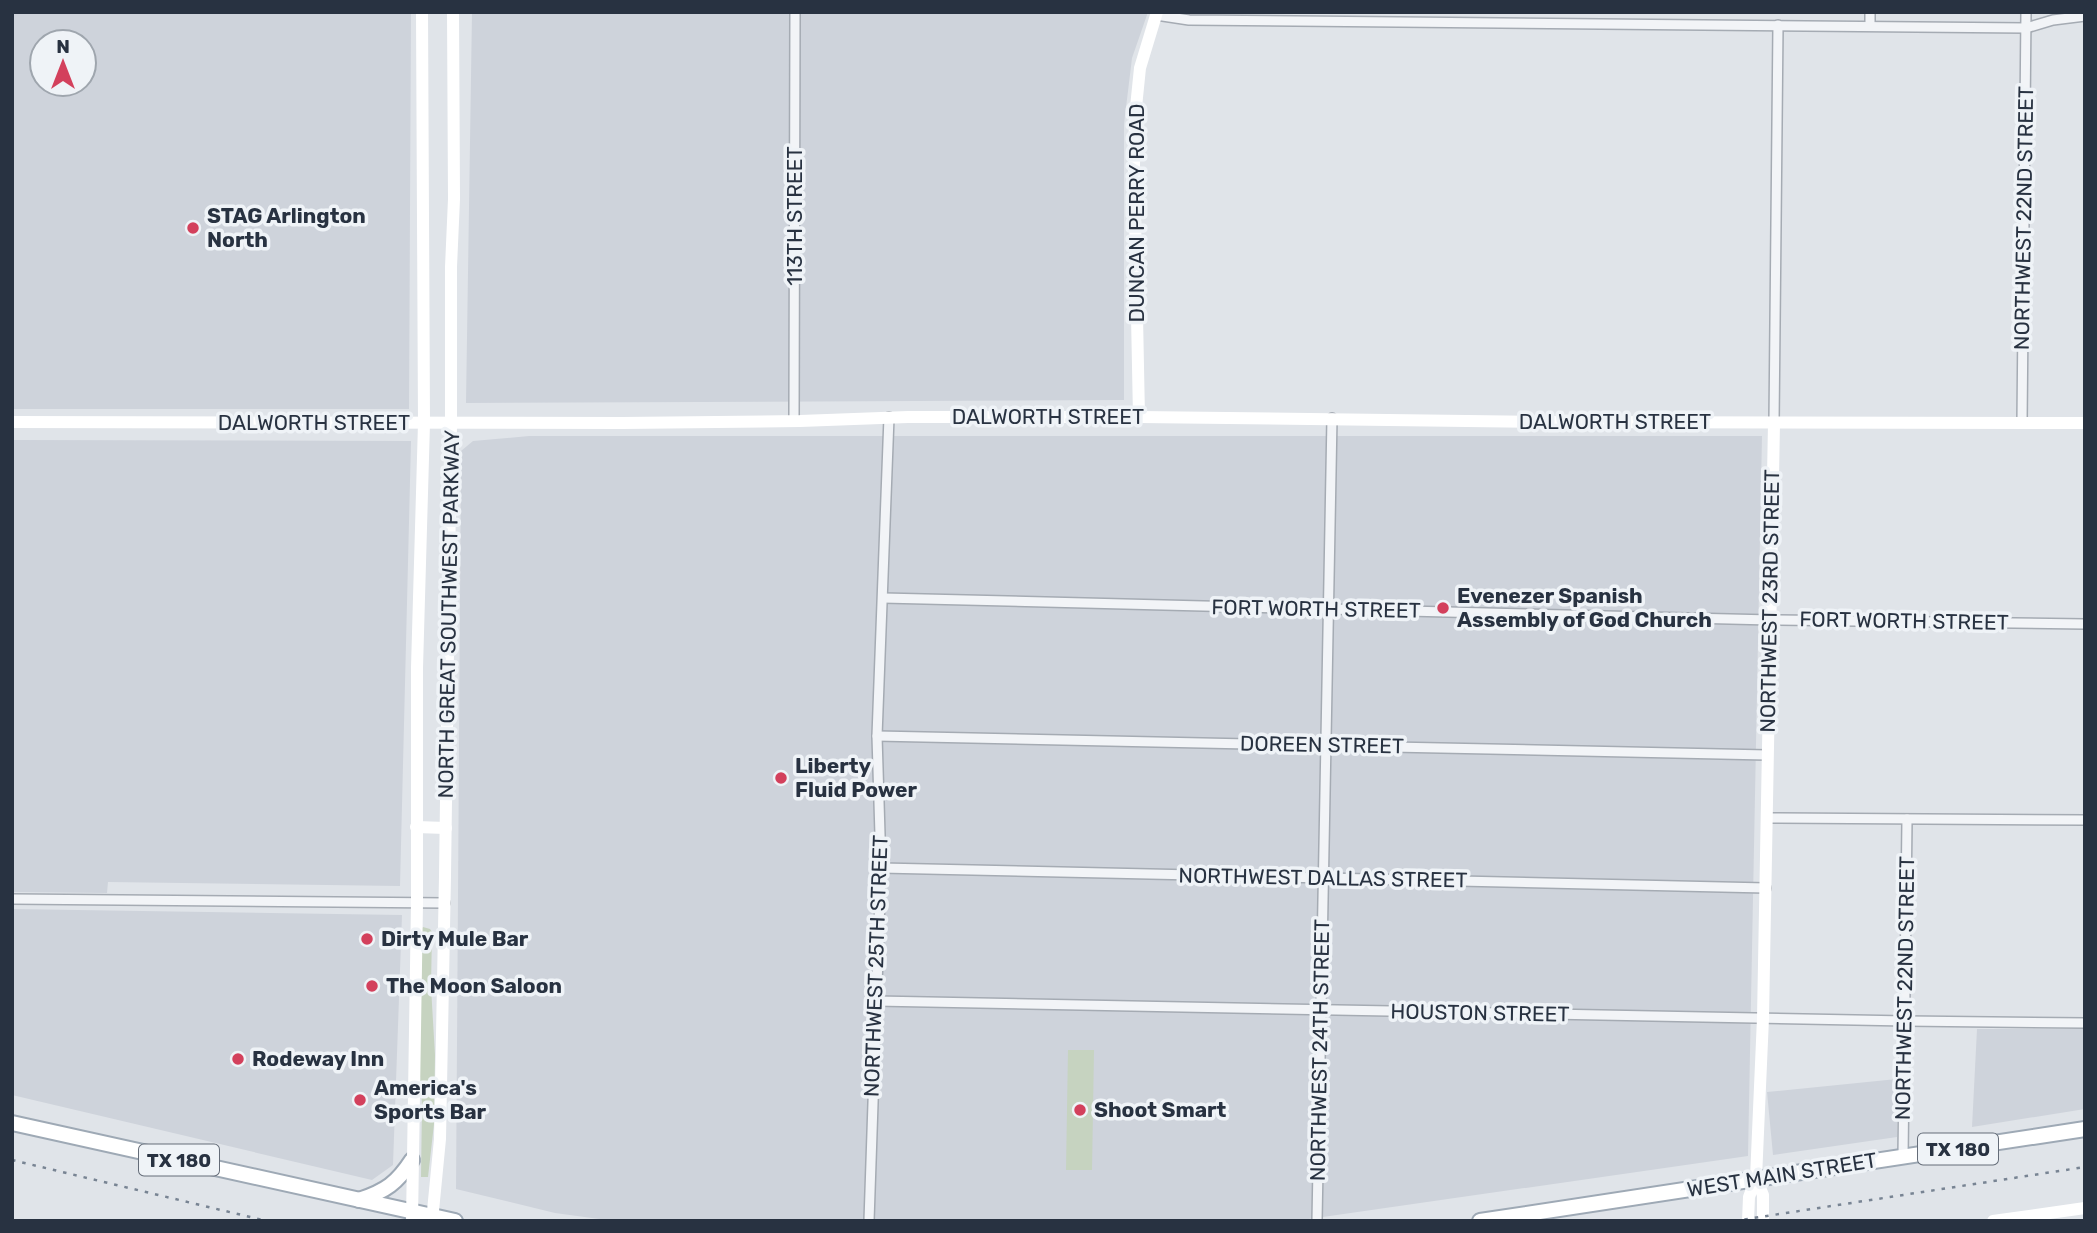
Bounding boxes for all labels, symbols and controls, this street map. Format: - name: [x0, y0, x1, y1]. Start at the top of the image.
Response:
- north arrow: [28, 28, 98, 98]
- text: N: [56, 35, 70, 58]
- street label: NORTHWEST 22ND STREET: [2009, 86, 2038, 350]
- street label: DUNCAN PERRY ROAD: [1124, 104, 1149, 322]
- street label: 113TH STREET: [782, 146, 807, 286]
- place label: STAG Arlington North: [207, 203, 366, 252]
- marker: STAG Arlington North: [185, 220, 201, 236]
- street label: DALWORTH STREET: [952, 404, 1144, 429]
- street label: DALWORTH STREET: [1519, 409, 1711, 434]
- street label: DALWORTH STREET: [218, 410, 410, 435]
- street label: NORTH GREAT SOUTHWEST PARKWAY: [433, 429, 464, 799]
- street label: NORTHWEST 23RD STREET: [1755, 469, 1784, 733]
- place label: Evenezer Spanish Assembly of God Church: [1457, 583, 1712, 632]
- street label: FORT WORTH STREET: [1211, 594, 1421, 623]
- marker: Evenezer Spanish Assembly of God Church: [1435, 600, 1451, 616]
- street label: FORT WORTH STREET: [1799, 606, 2009, 635]
- street label: DOREEN STREET: [1240, 731, 1404, 758]
- place label: Liberty Fluid Power: [795, 753, 917, 802]
- marker: Liberty Fluid Power: [773, 770, 789, 786]
- street label: NORTHWEST 25TH STREET: [858, 834, 893, 1097]
- street label: NORTHWEST 22ND STREET: [1890, 856, 1919, 1120]
- street label: NORTHWEST DALLAS STREET: [1178, 862, 1468, 893]
- street label: NORTHWEST 24TH STREET: [1305, 919, 1334, 1181]
- place label: Dirty Mule Bar: [381, 926, 529, 951]
- marker: Dirty Mule Bar: [359, 931, 375, 947]
- place label: The Moon Saloon: [386, 973, 562, 998]
- marker: The Moon Saloon: [364, 978, 380, 994]
- street label: HOUSTON STREET: [1390, 998, 1570, 1027]
- place label: Rodeway Inn: [252, 1046, 384, 1071]
- marker: Rodeway Inn: [230, 1051, 246, 1067]
- place label: America's Sports Bar: [374, 1075, 487, 1124]
- marker: America's Sports Bar: [352, 1092, 368, 1108]
- place label: Shoot Smart: [1094, 1097, 1227, 1122]
- marker: Shoot Smart: [1072, 1102, 1088, 1118]
- road number: TX 180: [1918, 1134, 1998, 1164]
- road number: TX 180: [139, 1144, 219, 1176]
- street label: WEST MAIN STREET: [1685, 1147, 1879, 1202]

